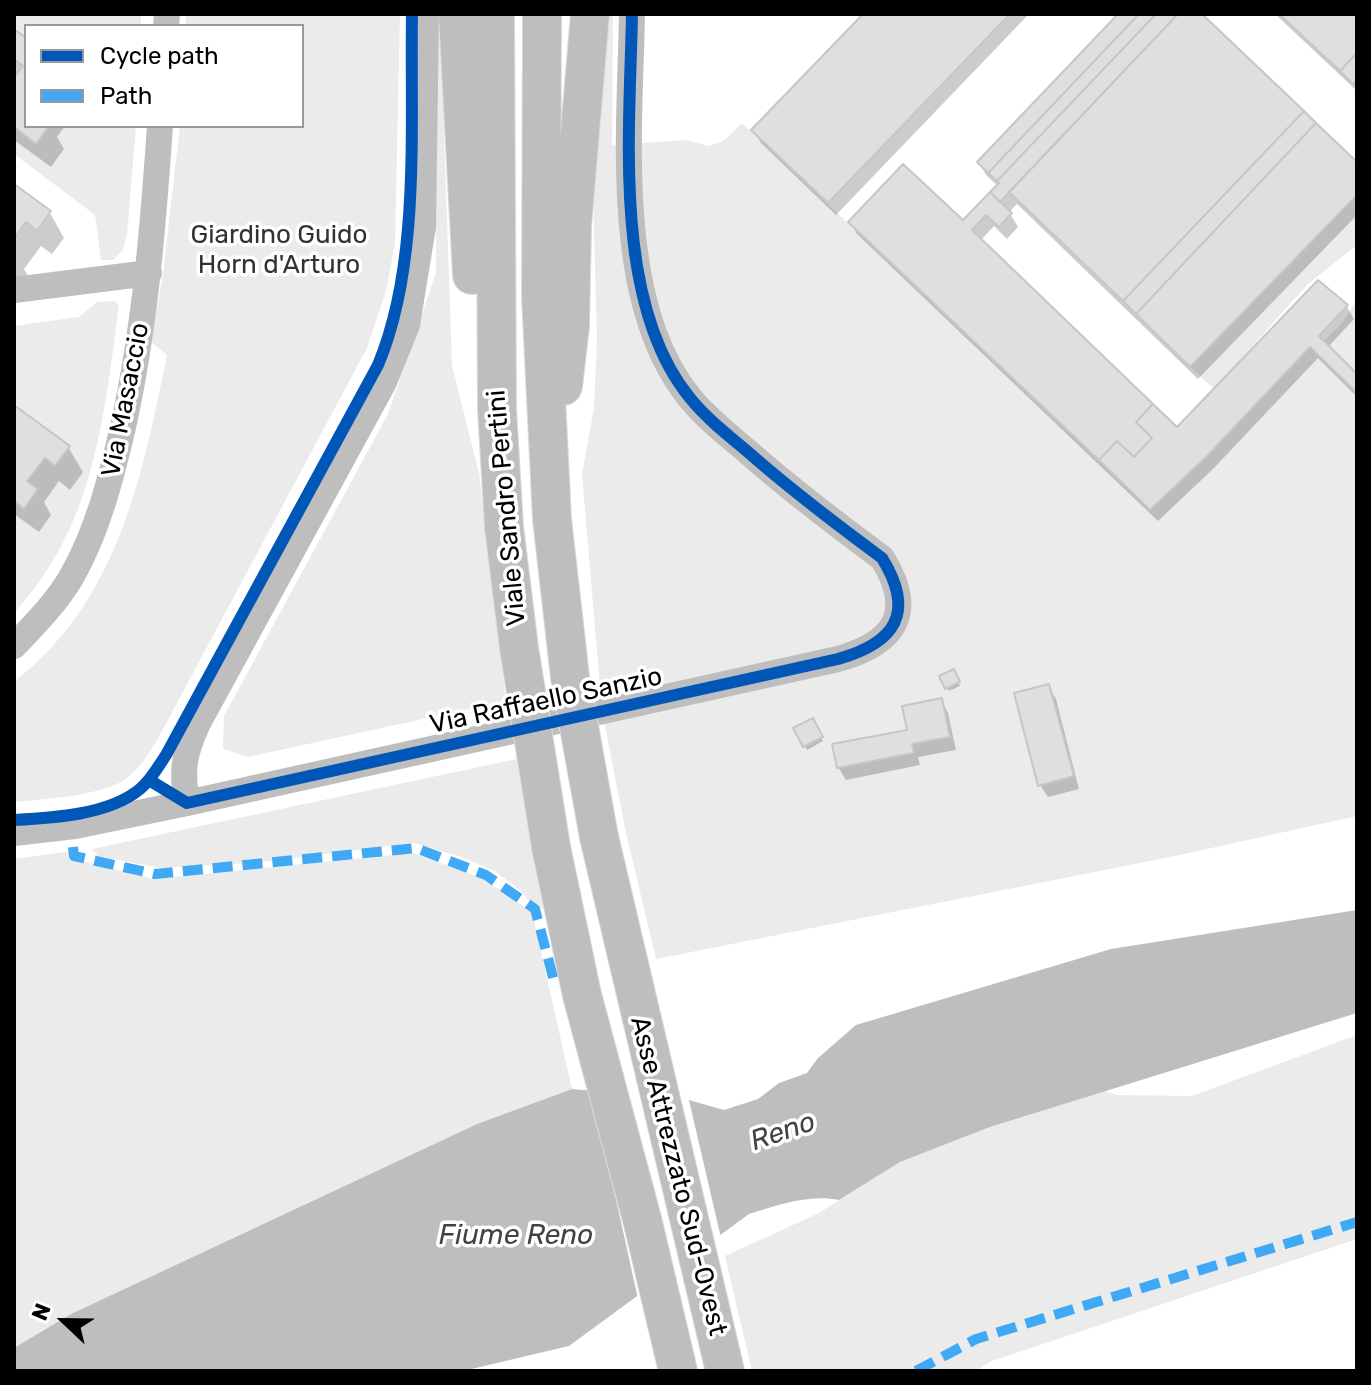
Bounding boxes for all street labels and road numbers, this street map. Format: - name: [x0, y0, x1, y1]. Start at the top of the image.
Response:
- street label: Via Masaccio: [96, 320, 156, 480]
- street label: Viale Sandro Pertini: [481, 389, 533, 627]
- street label: Via Raffaello Sanzio: [427, 661, 665, 741]
- street label: Asse Attrezzato Sud-Ovest: [623, 1013, 733, 1339]

